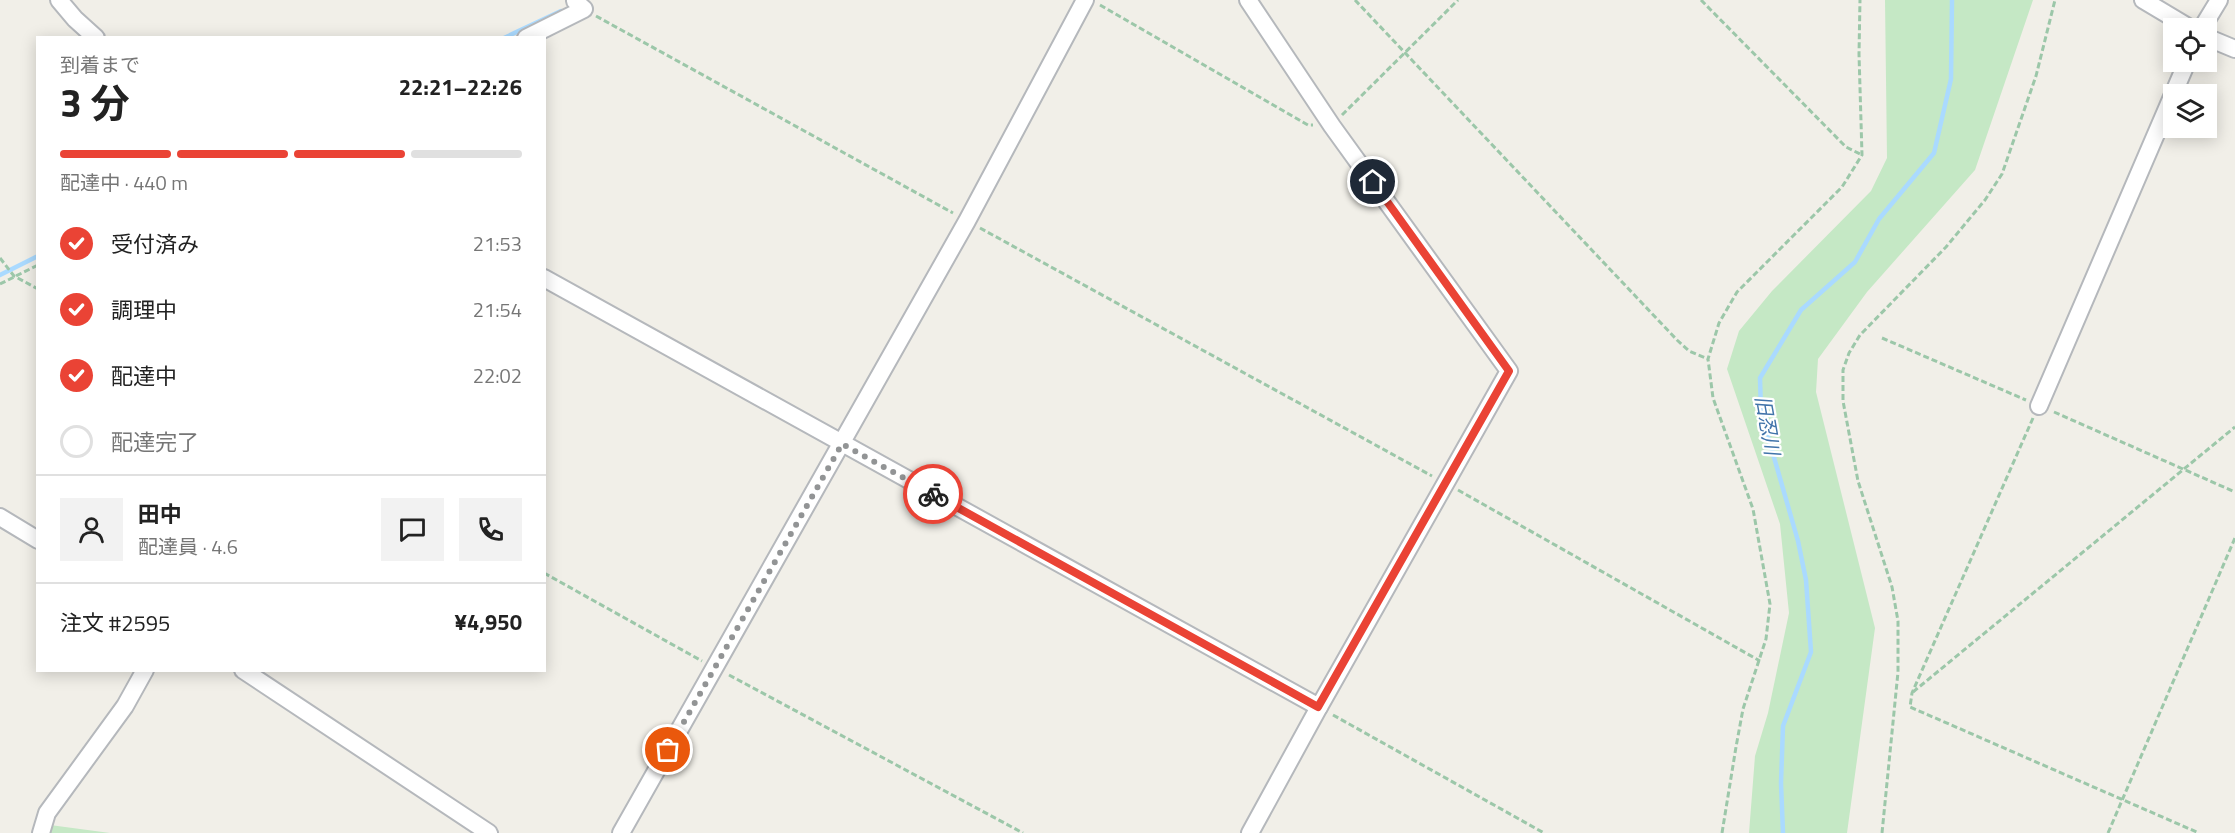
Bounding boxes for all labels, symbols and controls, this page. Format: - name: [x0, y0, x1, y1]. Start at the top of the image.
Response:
- map controls: [2163, 18, 2217, 138]
- button: locate: [2163, 18, 2217, 72]
- text: 到着まで: [60, 49, 140, 80]
- text: 22:21–22:26: [399, 70, 522, 104]
- text: 3 分: [60, 73, 129, 132]
- button: layers: [2163, 84, 2217, 138]
- pin: [1347, 156, 1398, 207]
- icon: home: [1356, 165, 1389, 198]
- text: 配達中 · 440 m: [60, 167, 188, 198]
- icon: check: [60, 227, 93, 260]
- text: 受付済み: [111, 227, 199, 261]
- text: 21:53: [473, 228, 522, 259]
- icon: check: [60, 293, 93, 326]
- text: 調理中: [111, 293, 177, 327]
- text: 21:54: [473, 294, 522, 325]
- icon: check: [60, 359, 93, 392]
- text: 配達中: [111, 359, 177, 393]
- text: 22:02: [473, 360, 522, 391]
- water label: 旧忍川: [1748, 393, 1789, 459]
- text: 配達完了: [111, 425, 199, 459]
- courier: [903, 464, 963, 524]
- icon: bike: [917, 478, 950, 511]
- text: 田中: [138, 497, 182, 531]
- button: person: [60, 498, 123, 561]
- button: chat: [381, 498, 444, 561]
- button: phone: [459, 498, 522, 561]
- text: 配達員 · 4.6: [138, 531, 238, 562]
- text: ¥4,950: [455, 605, 522, 639]
- text: 注文 #2595: [60, 606, 170, 640]
- pin: [642, 724, 693, 775]
- icon: bag: [651, 733, 684, 766]

